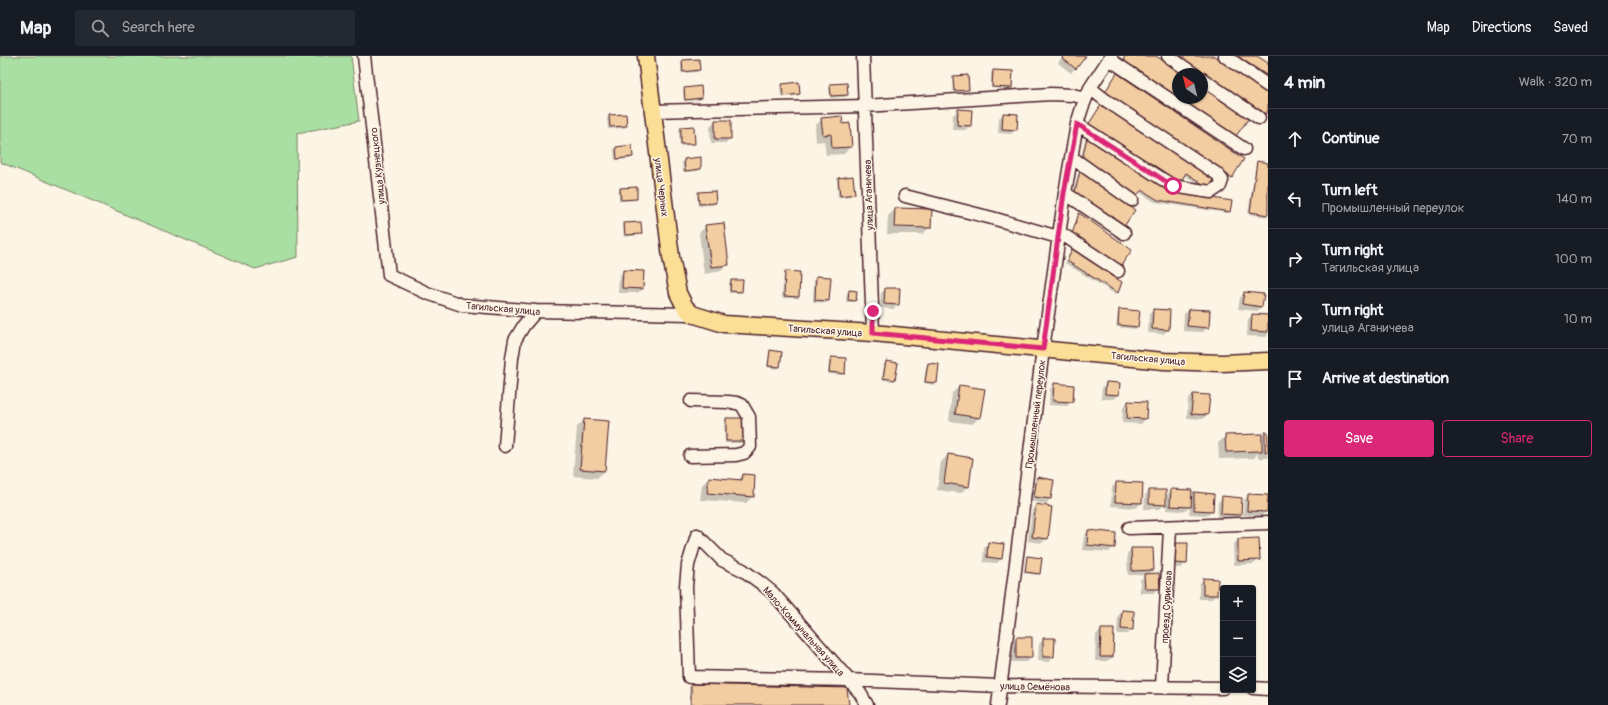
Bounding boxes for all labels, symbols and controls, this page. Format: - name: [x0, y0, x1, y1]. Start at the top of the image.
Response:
- search box: [75, 10, 355, 46]
- text: Map: [20, 16, 51, 40]
- icon: search: [89, 17, 111, 39]
- text: Search here: [121, 18, 195, 37]
- text: Map: [1427, 19, 1450, 36]
- text: Directions: [1472, 19, 1531, 36]
- text: Saved: [1553, 19, 1588, 36]
- north arrow: [1172, 68, 1208, 104]
- text: 4 min: [1284, 72, 1325, 93]
- text: Walk · 320 m: [1519, 74, 1592, 90]
- street label: улица Кузнецкого: [368, 126, 388, 206]
- icon: ahead: [1284, 128, 1306, 150]
- text: Continue: [1322, 129, 1380, 148]
- text: 70 m: [1562, 131, 1592, 147]
- street label: улица Черных: [651, 156, 671, 217]
- street label: улица Аганичева: [862, 159, 876, 231]
- route start: [1164, 177, 1182, 195]
- text: Turn left: [1322, 181, 1378, 200]
- icon: left: [1284, 188, 1306, 210]
- text: 140 m: [1556, 191, 1592, 207]
- text: Промышленный переулок: [1322, 200, 1464, 216]
- text: Turn right: [1322, 241, 1383, 260]
- icon: right: [1284, 248, 1306, 270]
- text: 100 m: [1555, 251, 1592, 267]
- text: Тагильская улица: [1322, 260, 1419, 276]
- street label: Тагильская улица: [465, 300, 541, 318]
- text: Turn right: [1322, 301, 1383, 320]
- route end: [864, 302, 882, 320]
- icon: right: [1284, 308, 1306, 330]
- text: 10 m: [1564, 311, 1592, 327]
- text: улица Аганичева: [1322, 320, 1414, 336]
- street label: Тагильская улица: [787, 322, 863, 340]
- street label: Тагильская улица: [1110, 350, 1186, 368]
- street label: Промышленный переулок: [1023, 359, 1049, 469]
- icon: arrive: [1284, 368, 1306, 390]
- text: Arrive at destination: [1322, 369, 1449, 388]
- button: Save: [1284, 420, 1434, 457]
- button: Share: [1442, 420, 1592, 457]
- street label: проезд Сурикова: [1159, 570, 1175, 644]
- street label: Мало-Коммунальная улица: [760, 584, 847, 679]
- map controls: [1220, 585, 1256, 693]
- button: +: [1220, 585, 1256, 621]
- button: −: [1220, 621, 1256, 657]
- button: layers: [1220, 657, 1256, 693]
- street label: улица Семёнова: [999, 680, 1070, 694]

